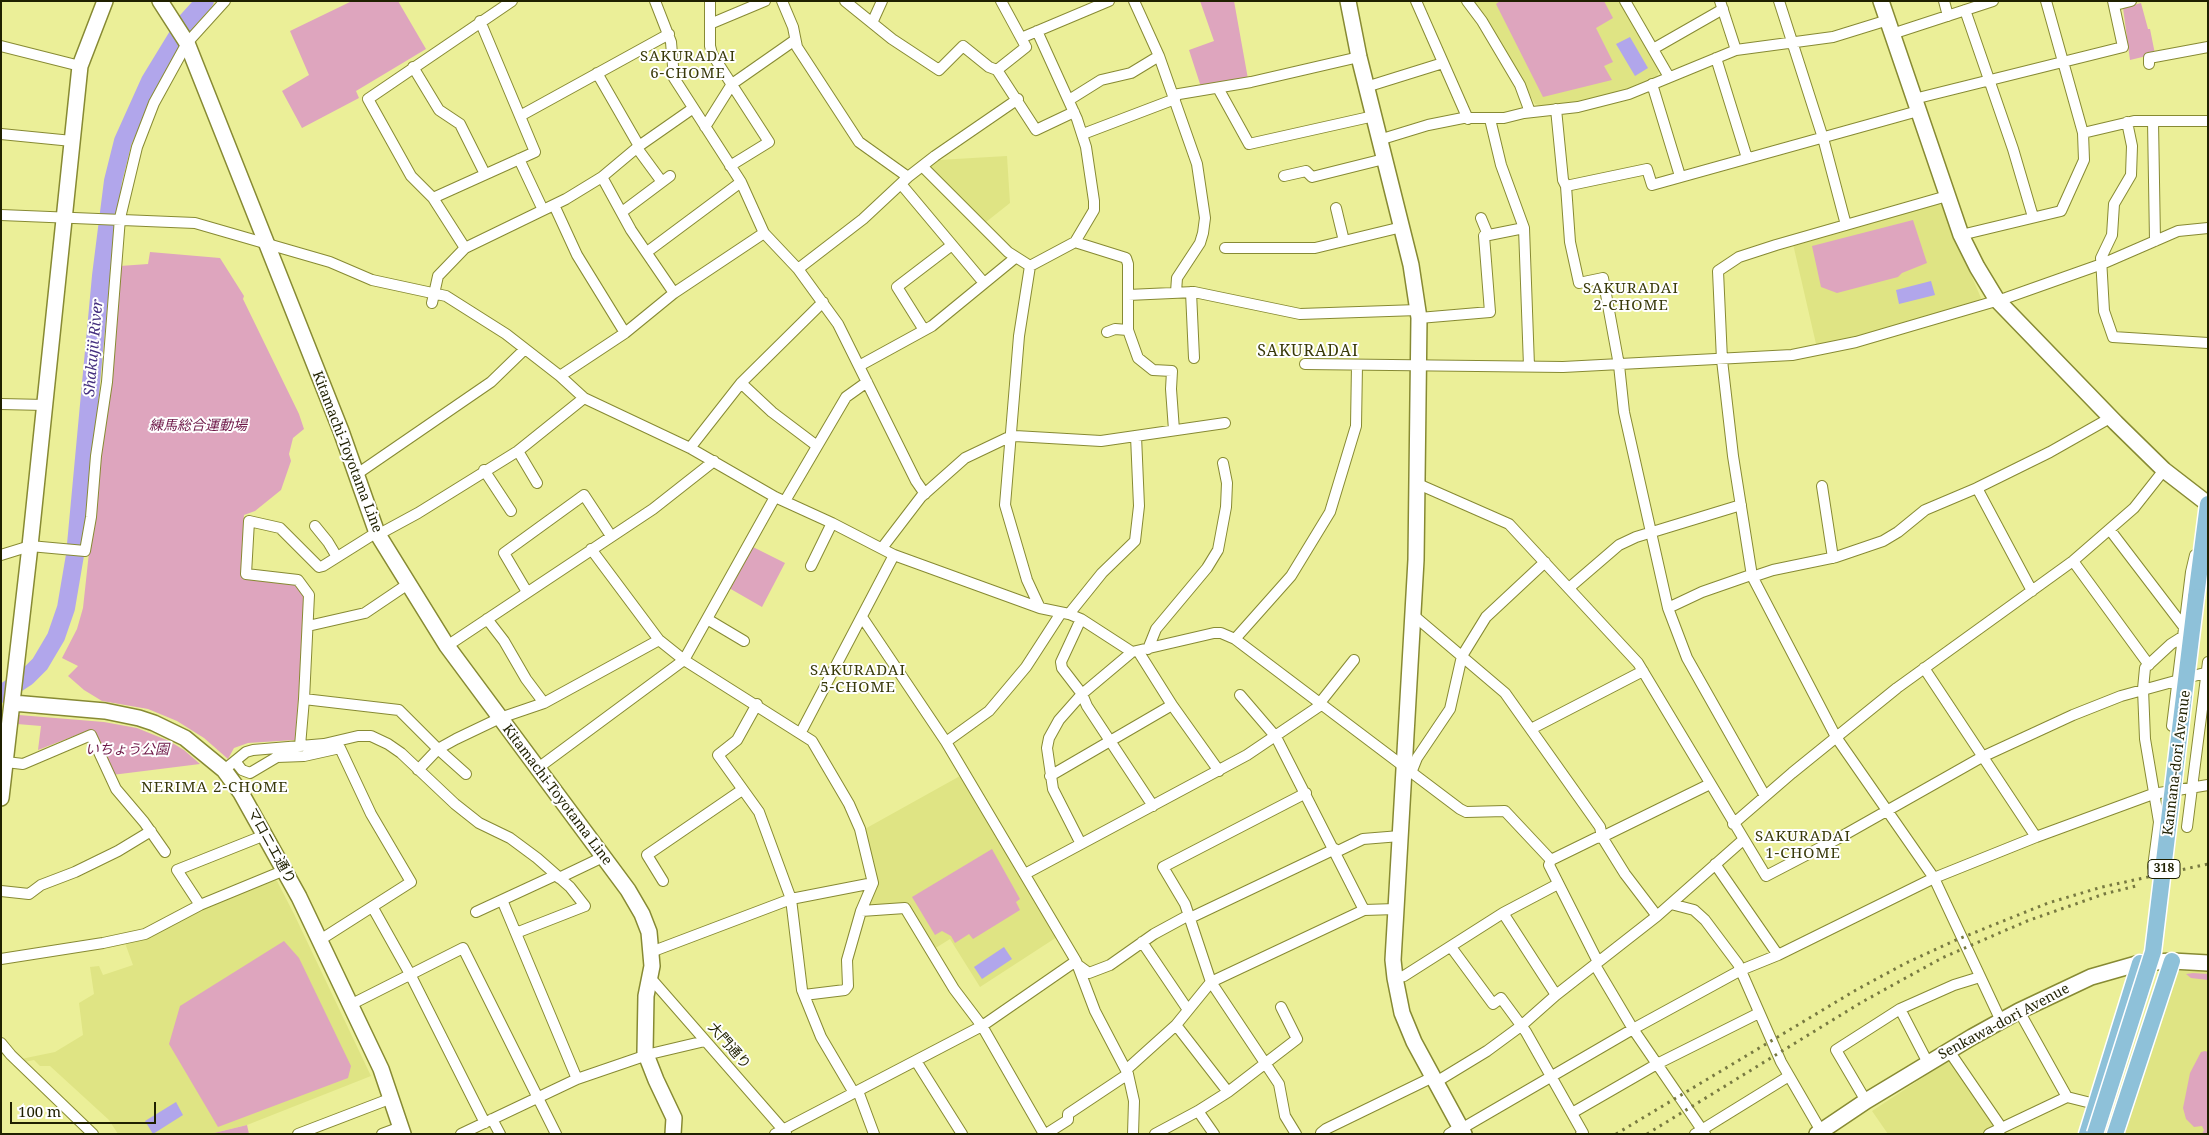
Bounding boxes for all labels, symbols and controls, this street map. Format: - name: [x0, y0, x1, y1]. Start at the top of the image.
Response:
- district label: SAKURADAI 6-CHOME: [639, 48, 737, 83]
- district label: SAKURADAI 2-CHOME: [1582, 280, 1680, 315]
- water label: Shakujii River: [81, 299, 107, 397]
- district label: SAKURADAI: [1256, 341, 1360, 361]
- street label: Kitamachi-Toyotama Line: [308, 369, 386, 535]
- park label: 練馬総合運動場: [149, 418, 247, 434]
- district label: SAKURADAI 5-CHOME: [809, 662, 907, 697]
- street label: Kannana-dori Avenue: [2160, 689, 2194, 837]
- street label: Kitamachi-Toyotama Line: [499, 721, 615, 869]
- park label: いちょう公園: [85, 742, 169, 758]
- district label: NERIMA 2-CHOME: [140, 779, 290, 797]
- street label: マロニエ通り: [243, 805, 299, 887]
- district label: SAKURADAI 1-CHOME: [1754, 828, 1852, 863]
- road number: 318: [2148, 860, 2180, 879]
- street label: Senkawa-dori Avenue: [1936, 980, 2072, 1064]
- street label: 大門通り: [704, 1019, 754, 1073]
- scale bar: [12, 1092, 159, 1124]
- text: 100 m: [18, 1101, 61, 1121]

